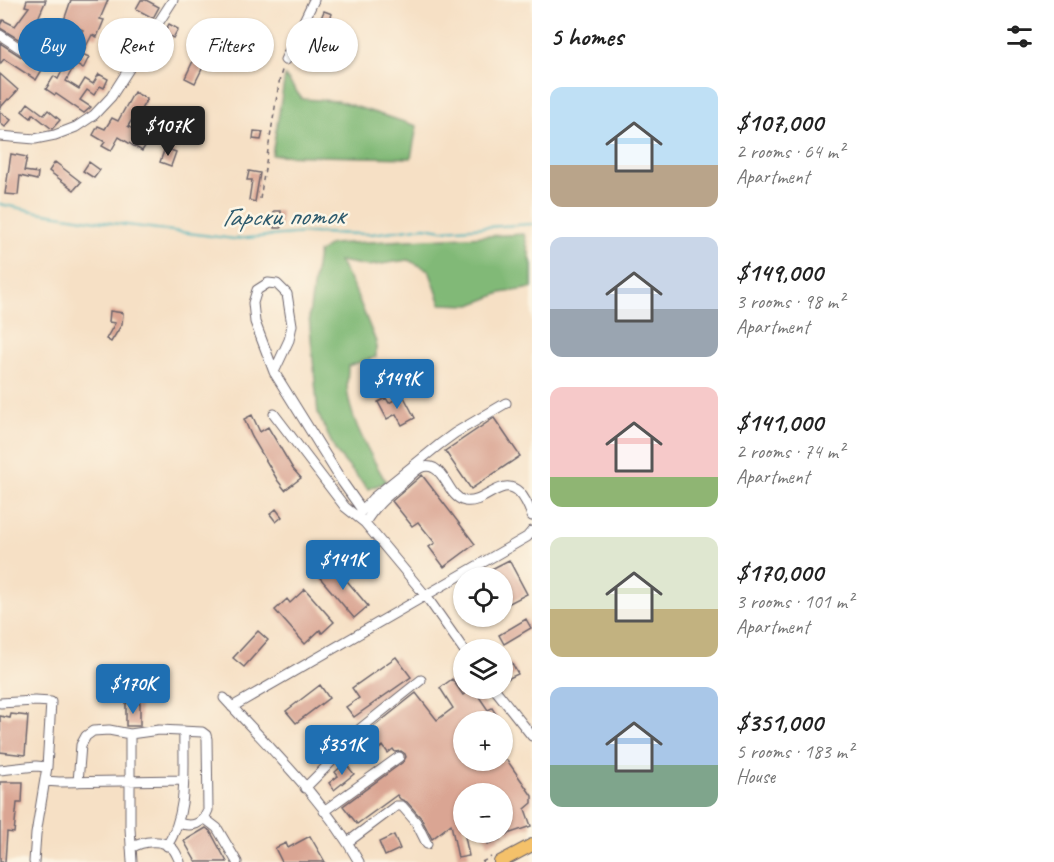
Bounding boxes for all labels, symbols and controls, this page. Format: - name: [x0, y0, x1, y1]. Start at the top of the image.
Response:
- chip: Buy: [18, 18, 86, 72]
- chip: Rent: [98, 18, 174, 72]
- chip: Filters: [186, 18, 274, 72]
- chip: New: [286, 18, 358, 72]
- text: 5 homes: [550, 20, 623, 53]
- icon: filters: [1003, 20, 1036, 53]
- pin: $107K: [126, 106, 210, 157]
- text: $107,000: [736, 106, 823, 139]
- icon: home: [598, 111, 670, 183]
- text: $107K: [145, 113, 191, 138]
- text: 2 rooms · 64 m²: [736, 139, 844, 164]
- text: Apartment: [736, 164, 809, 189]
- water label: Гарски поток: [222, 198, 349, 234]
- text: $149,000: [736, 256, 823, 289]
- icon: home: [598, 261, 670, 333]
- text: 3 rooms · 98 m²: [736, 289, 844, 314]
- text: Apartment: [736, 314, 809, 339]
- pin: $149K: [355, 359, 439, 410]
- text: $149K: [374, 366, 420, 391]
- text: $141,000: [736, 406, 823, 439]
- icon: home: [598, 411, 670, 483]
- text: 2 rooms · 74 m²: [736, 439, 844, 464]
- text: Apartment: [736, 464, 809, 489]
- pin: $141K: [301, 540, 385, 591]
- text: $141K: [320, 547, 366, 572]
- text: $170,000: [736, 556, 823, 589]
- icon: home: [598, 561, 670, 633]
- map controls: [453, 567, 513, 843]
- button: locate: [453, 567, 513, 627]
- text: 3 rooms · 101 m²: [736, 589, 853, 614]
- text: Apartment: [736, 614, 809, 639]
- button: layers: [453, 639, 513, 699]
- pin: $170K: [91, 664, 175, 715]
- text: $170K: [110, 671, 156, 696]
- text: $351,000: [736, 706, 823, 739]
- button: +: [453, 711, 513, 771]
- icon: home: [598, 711, 670, 783]
- pin: $351K: [300, 725, 384, 776]
- text: $351K: [319, 732, 365, 757]
- text: 5 rooms · 183 m²: [736, 739, 853, 764]
- text: House: [736, 764, 775, 789]
- button: −: [453, 783, 513, 843]

